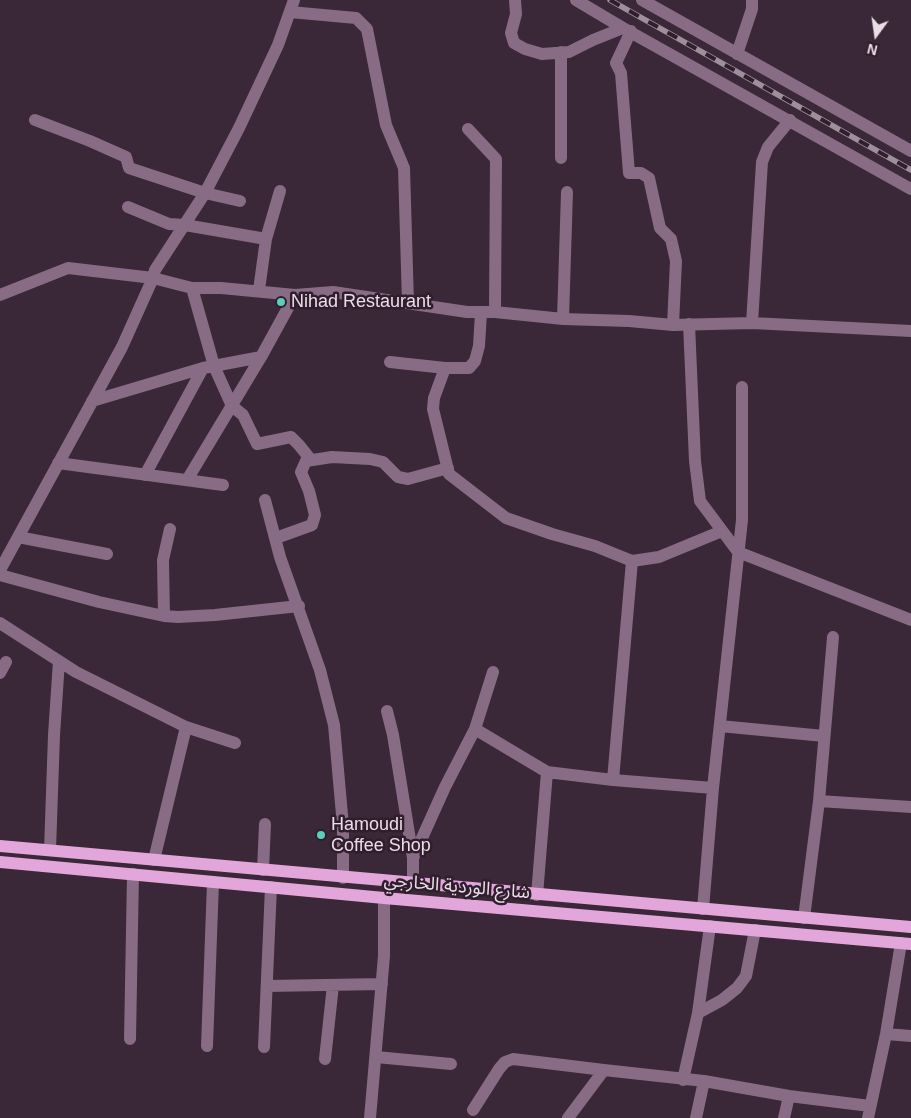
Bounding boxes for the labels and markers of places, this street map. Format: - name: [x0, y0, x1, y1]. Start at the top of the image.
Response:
- place label: Nihad Restaurant: [291, 291, 431, 313]
- marker: Nihad Restaurant: [275, 296, 287, 308]
- place label: Hamoudi Coffee Shop: [331, 814, 431, 856]
- marker: Hamoudi Coffee Shop: [315, 829, 327, 841]

